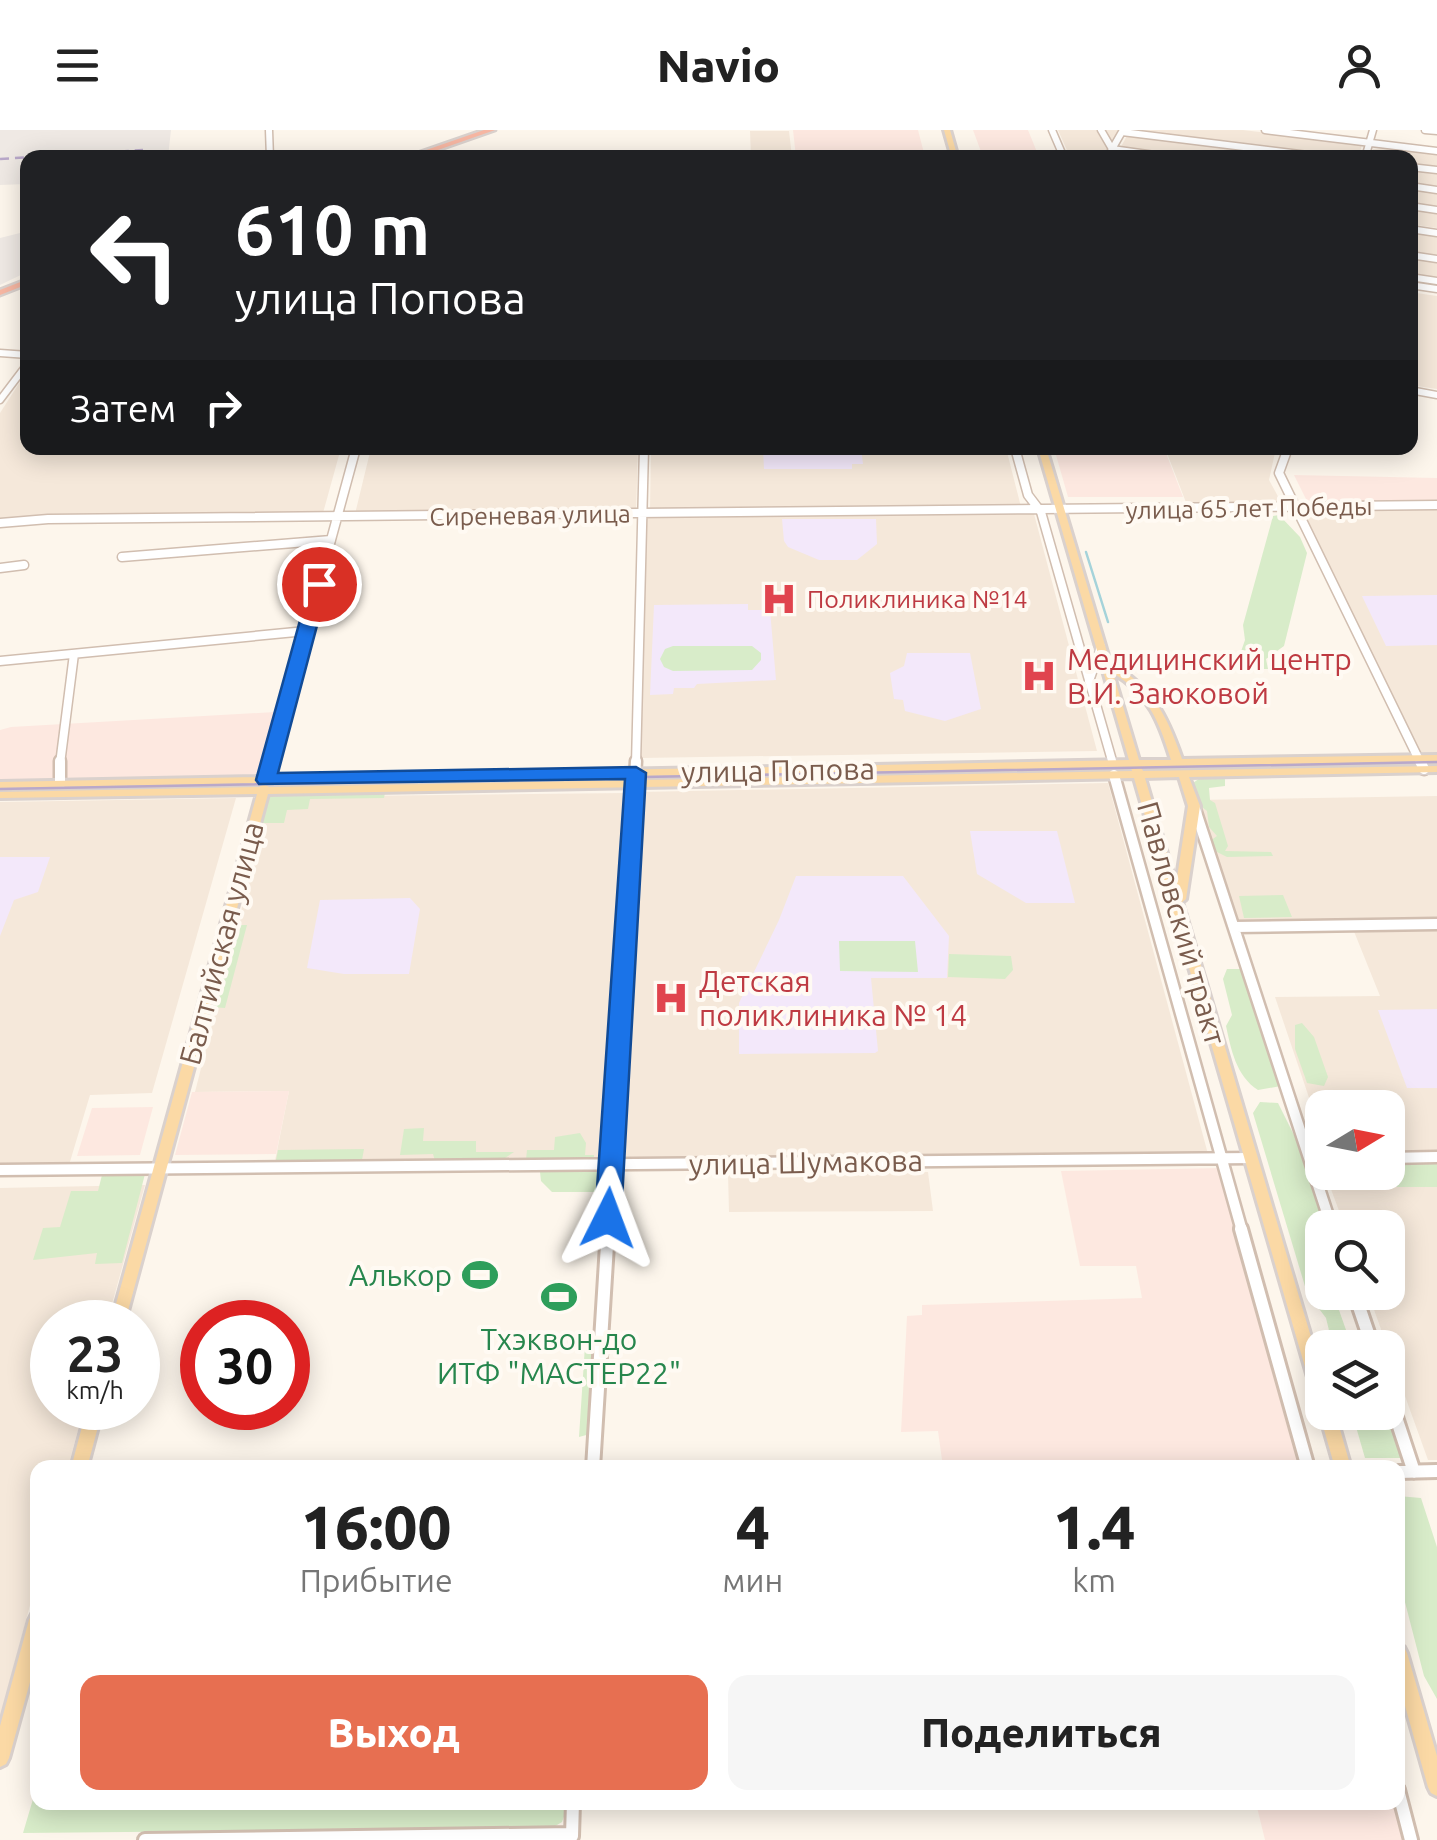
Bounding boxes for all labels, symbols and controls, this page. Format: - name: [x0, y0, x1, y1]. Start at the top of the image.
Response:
- icon: menu: [50, 38, 105, 93]
- icon: person: [1332, 38, 1387, 93]
- text: Navio: [657, 40, 780, 91]
- icon: left: [70, 190, 200, 320]
- text: 610 m: [235, 190, 430, 268]
- text: улица Попова: [235, 272, 526, 323]
- icon: right: [196, 380, 251, 435]
- text: Затем: [70, 387, 176, 429]
- street label: улица 65 лет Победы: [1125, 492, 1373, 524]
- street label: Сиреневая улица: [429, 499, 631, 531]
- pin: [277, 542, 362, 627]
- icon: arrive: [292, 557, 347, 612]
- hospital icon: Поликлиника №14: [760, 580, 798, 618]
- place label: Поликлиника №14: [807, 585, 1028, 613]
- place label: Медицинский центр В.И. Заюковой: [1067, 642, 1352, 710]
- hospital icon: Медицинский центр В.И. Заюковой: [1020, 657, 1058, 695]
- street label: улица Попова: [681, 751, 875, 789]
- street label: Павловский тракт: [1131, 798, 1233, 1048]
- street label: Балтийская улица: [172, 818, 270, 1068]
- place label: Детская поликлиника № 14: [699, 964, 967, 1032]
- hospital icon: Детская поликлиника № 14: [652, 979, 690, 1017]
- north arrow: [1305, 1090, 1405, 1190]
- map controls: [1305, 1090, 1405, 1430]
- street label: улица Шумакова: [689, 1143, 923, 1181]
- position arrow: [556, 1166, 660, 1270]
- button: search: [1305, 1210, 1405, 1310]
- sports icon: Алькор: [461, 1256, 499, 1294]
- place label: Алькор: [349, 1258, 452, 1292]
- sports icon: Тхэквон-до ИТФ "МАСТЕР22": [540, 1278, 578, 1316]
- speed limit sign: 30: [180, 1300, 310, 1430]
- place label: Тхэквон-до ИТФ "МАСТЕР22": [437, 1322, 681, 1390]
- text: 23: [67, 1325, 123, 1381]
- button: layers: [1305, 1330, 1405, 1430]
- text: km/h: [66, 1376, 124, 1404]
- text: 16:00: [301, 1493, 451, 1560]
- text: 4: [736, 1493, 770, 1560]
- text: 1.4: [1053, 1493, 1135, 1560]
- text: Прибытие: [300, 1562, 453, 1598]
- text: мин: [722, 1562, 783, 1598]
- text: km: [1072, 1562, 1116, 1598]
- button: Выход: [80, 1675, 708, 1790]
- button: Поделиться: [728, 1675, 1355, 1790]

